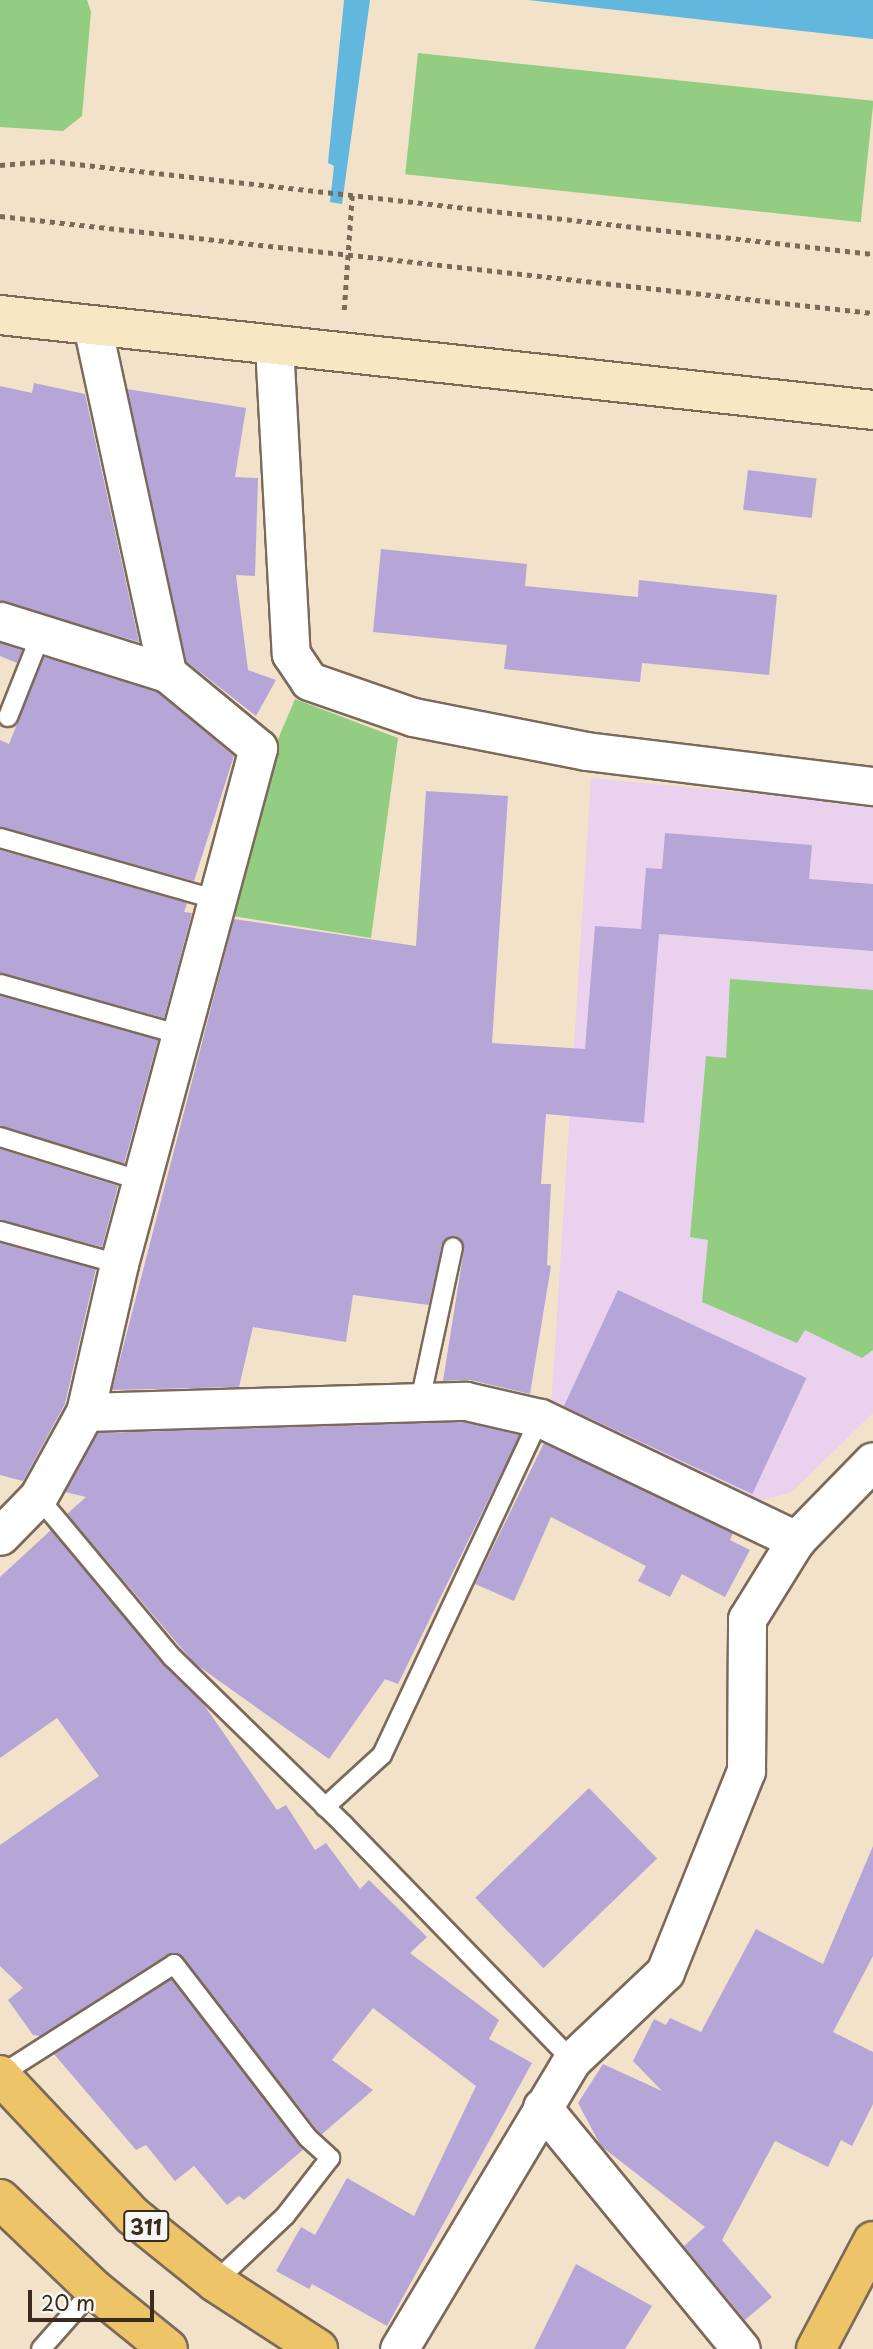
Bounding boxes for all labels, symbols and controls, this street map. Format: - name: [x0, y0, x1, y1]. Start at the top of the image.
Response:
- road number: 311: [122, 2208, 170, 2244]
- scale bar: [32, 2276, 158, 2320]
- text: 20 m: [41, 2286, 95, 2318]

